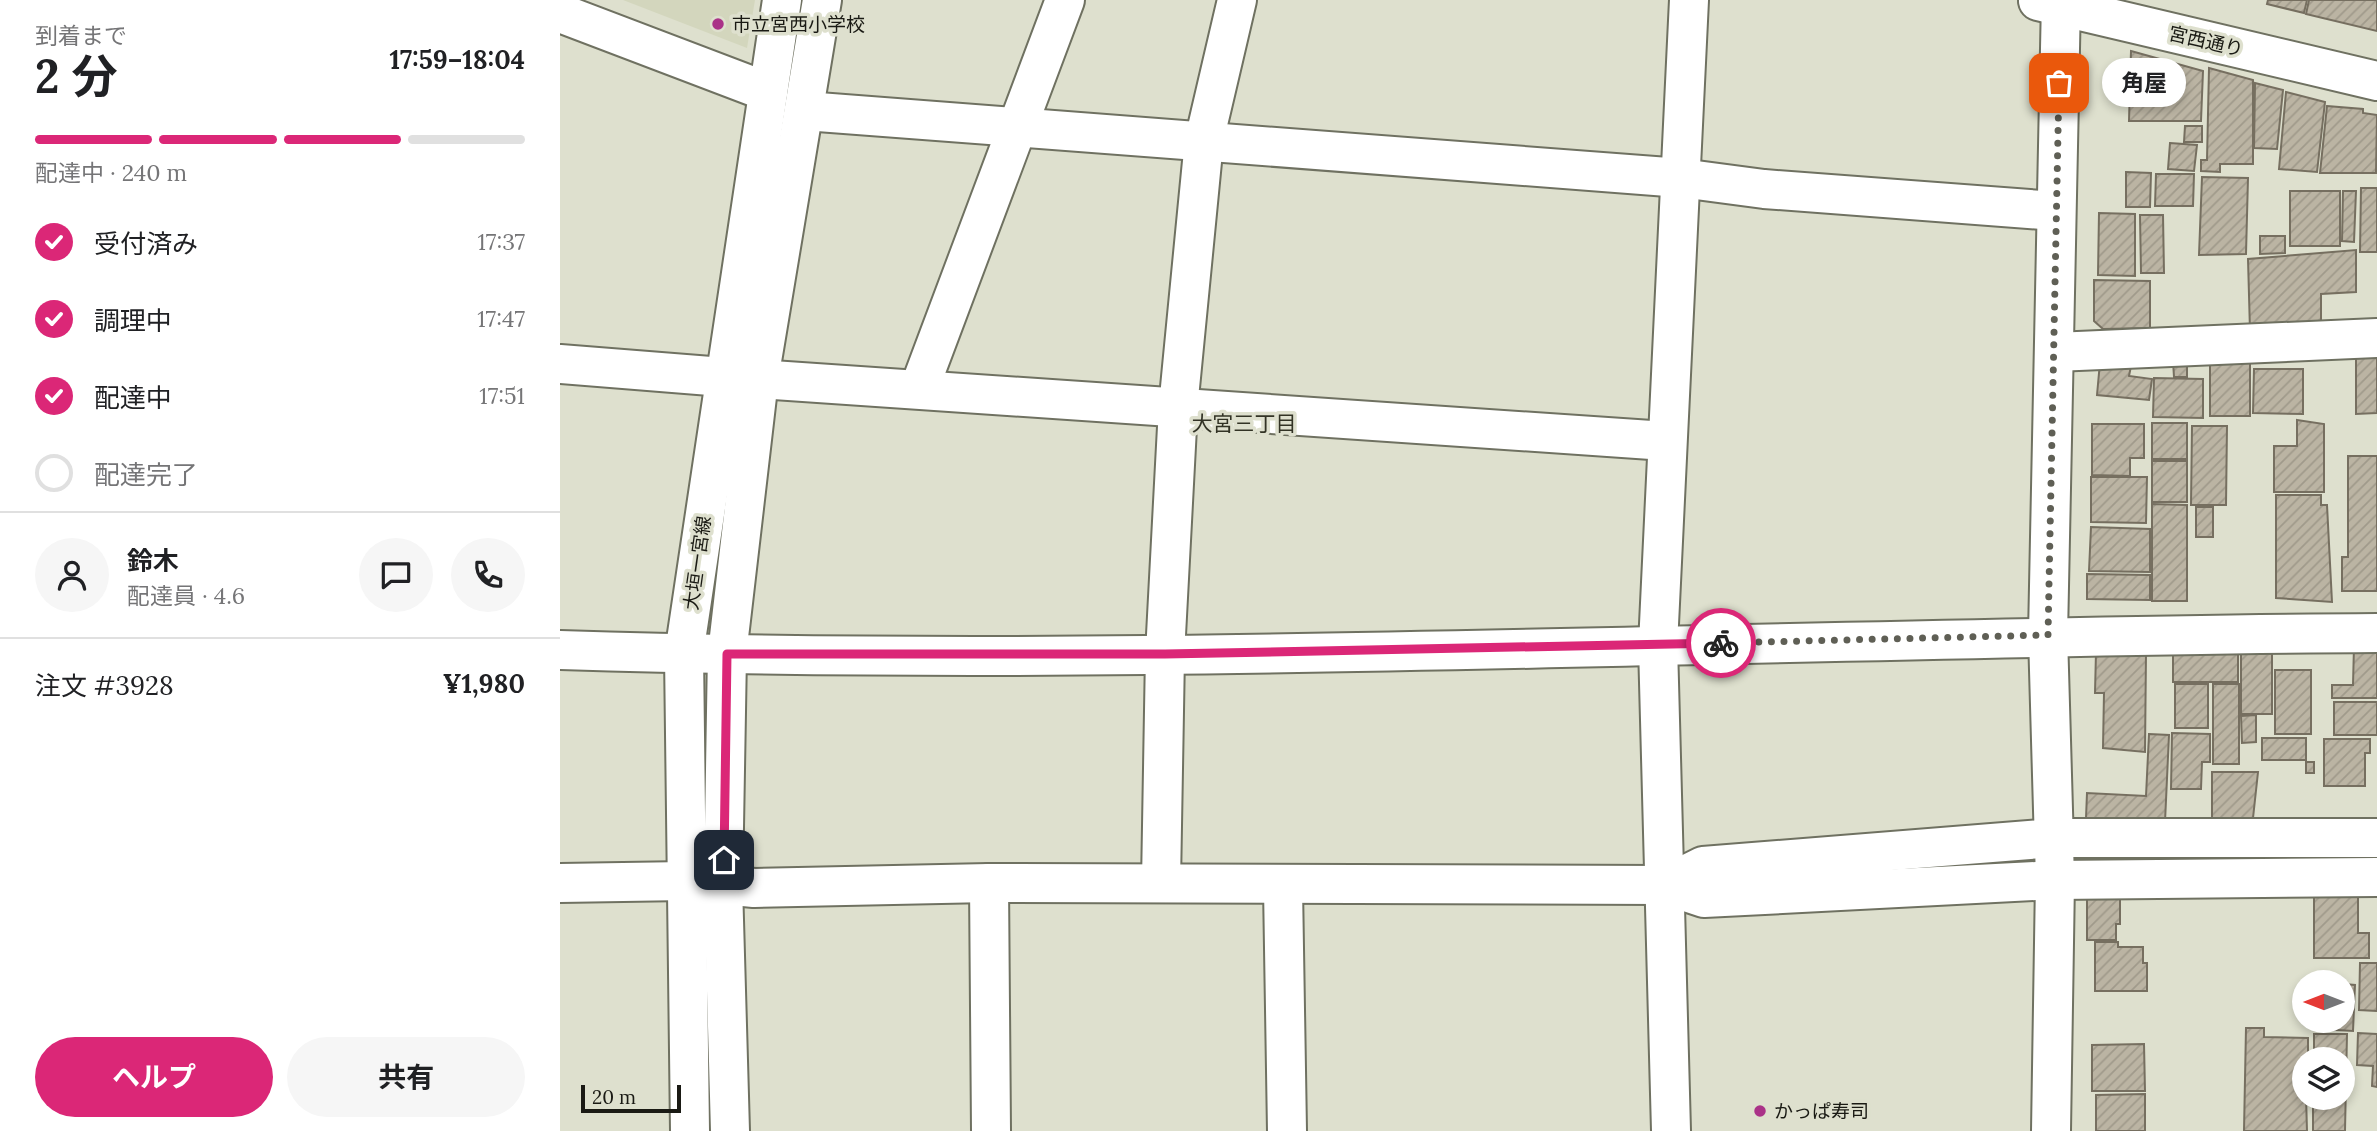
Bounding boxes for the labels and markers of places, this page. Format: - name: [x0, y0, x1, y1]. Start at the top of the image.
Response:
- place label: 市立宮西小学校: [732, 12, 865, 36]
- marker: 市立宮西小学校: [710, 16, 726, 32]
- pin: [2029, 53, 2089, 113]
- callout: 角屋: [2101, 58, 2185, 108]
- pin: [694, 830, 754, 890]
- place label: かっぱ寿司: [1774, 1099, 1869, 1123]
- marker: かっぱ寿司: [1752, 1103, 1768, 1119]

